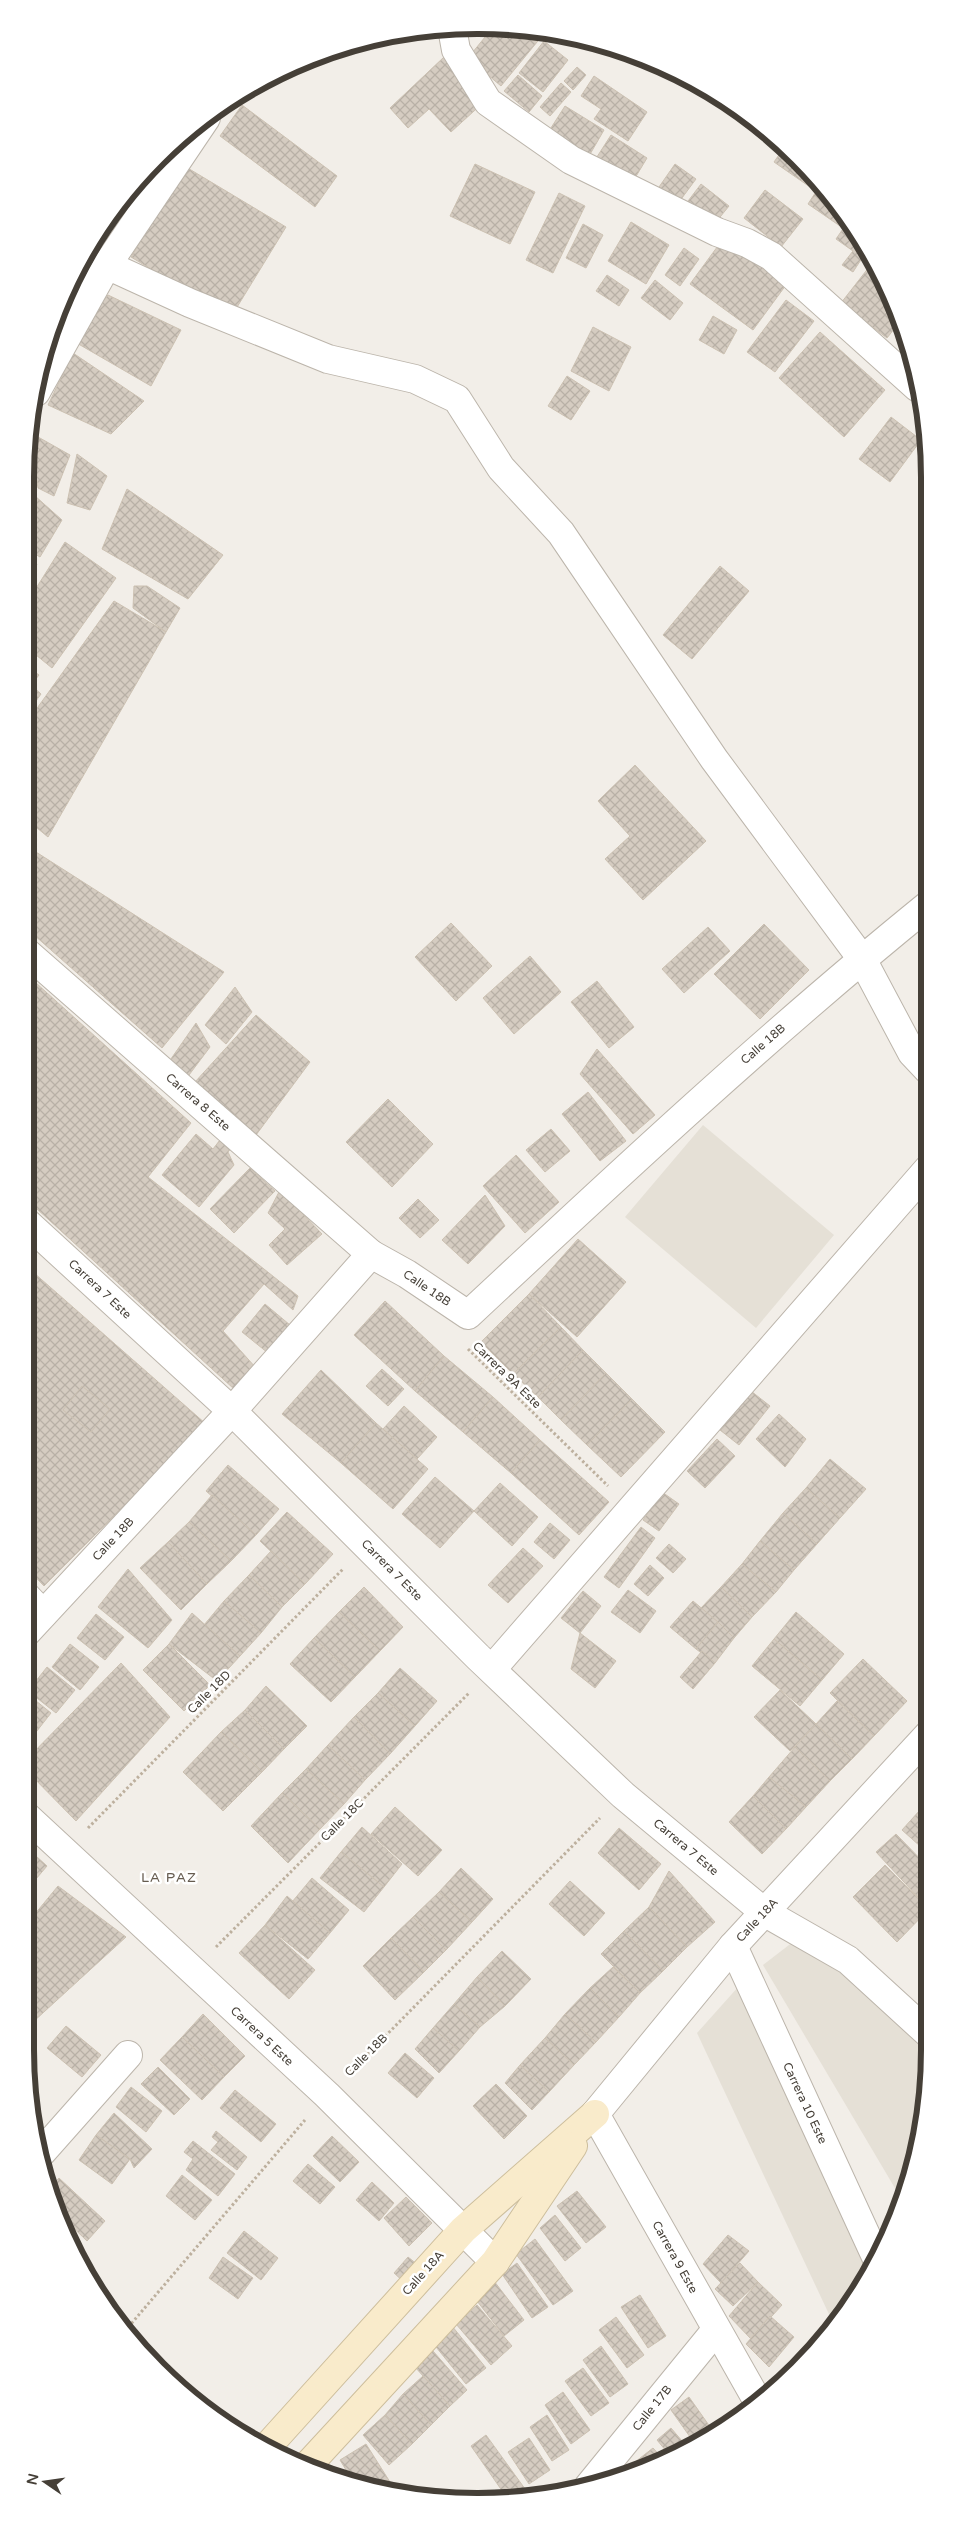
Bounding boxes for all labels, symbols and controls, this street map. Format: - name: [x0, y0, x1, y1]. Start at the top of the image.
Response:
- street label: Calle 18B: [738, 1021, 788, 1067]
- street label: Carrera 8 Este: [163, 1070, 233, 1134]
- street label: Carrera 7 Este: [66, 1256, 134, 1322]
- street label: Calle 18B: [401, 1267, 453, 1309]
- street label: Carrera 9A Este: [470, 1339, 544, 1411]
- street label: Calle 18B: [89, 1514, 137, 1564]
- street label: Carrera 7 Este: [359, 1537, 426, 1604]
- street label: Calle 18D: [185, 1668, 233, 1716]
- street label: Calle 18C: [318, 1796, 366, 1844]
- street label: Carrera 7 Este: [651, 1816, 722, 1878]
- district label: LA PAZ: [141, 1869, 197, 1886]
- street label: Calle 18A: [733, 1895, 781, 1945]
- street label: Carrera 5 Este: [228, 2003, 296, 2069]
- street label: Calle 18B: [342, 2031, 390, 2079]
- street label: Carrera 10 Este: [780, 2060, 830, 2146]
- street label: Carrera 9 Este: [649, 2218, 701, 2296]
- street label: Calle 18A: [399, 2248, 447, 2298]
- street label: Calle 17B: [629, 2382, 675, 2434]
- north arrow: [20, 2457, 70, 2507]
- text: N: [23, 2472, 42, 2487]

